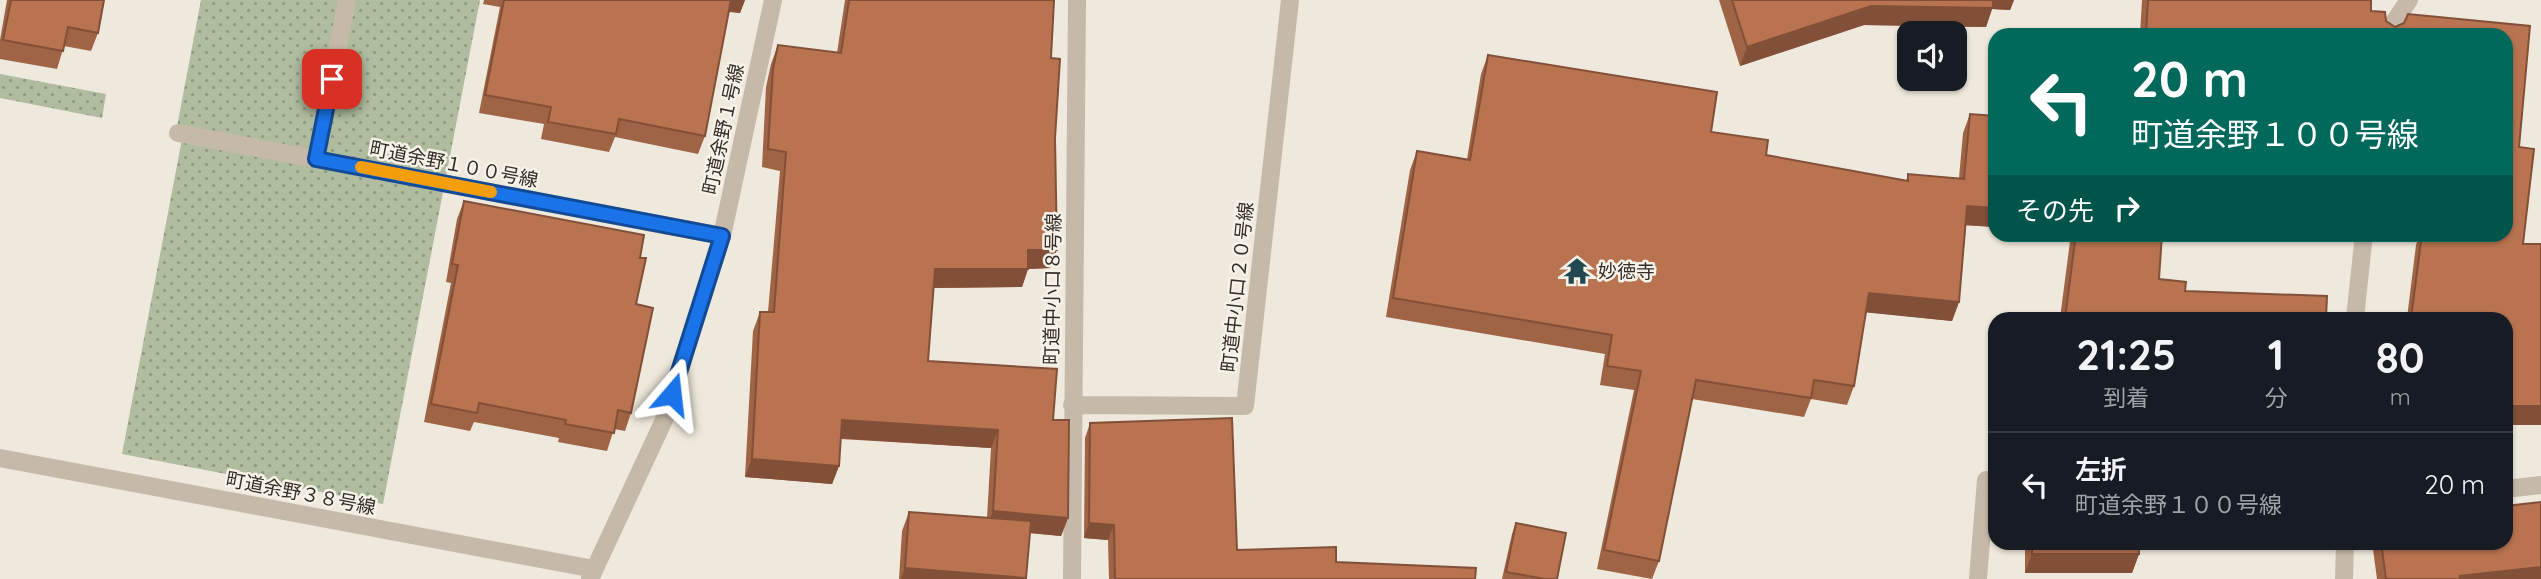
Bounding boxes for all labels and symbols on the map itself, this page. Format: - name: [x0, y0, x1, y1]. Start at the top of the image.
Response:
- pin: [302, 49, 362, 109]
- street label: 町道余野１号線: [697, 61, 749, 197]
- street label: 町道余野１００号線: [368, 136, 540, 192]
- street label: 町道中小口２０号線: [1216, 201, 1258, 373]
- street label: 町道中小口８号線: [1039, 213, 1065, 365]
- temple icon: 妙徳寺: [1562, 256, 1592, 286]
- place label: 妙徳寺: [1598, 259, 1655, 283]
- position arrow: [635, 357, 709, 431]
- street label: 町道余野３８号線: [224, 467, 378, 519]

